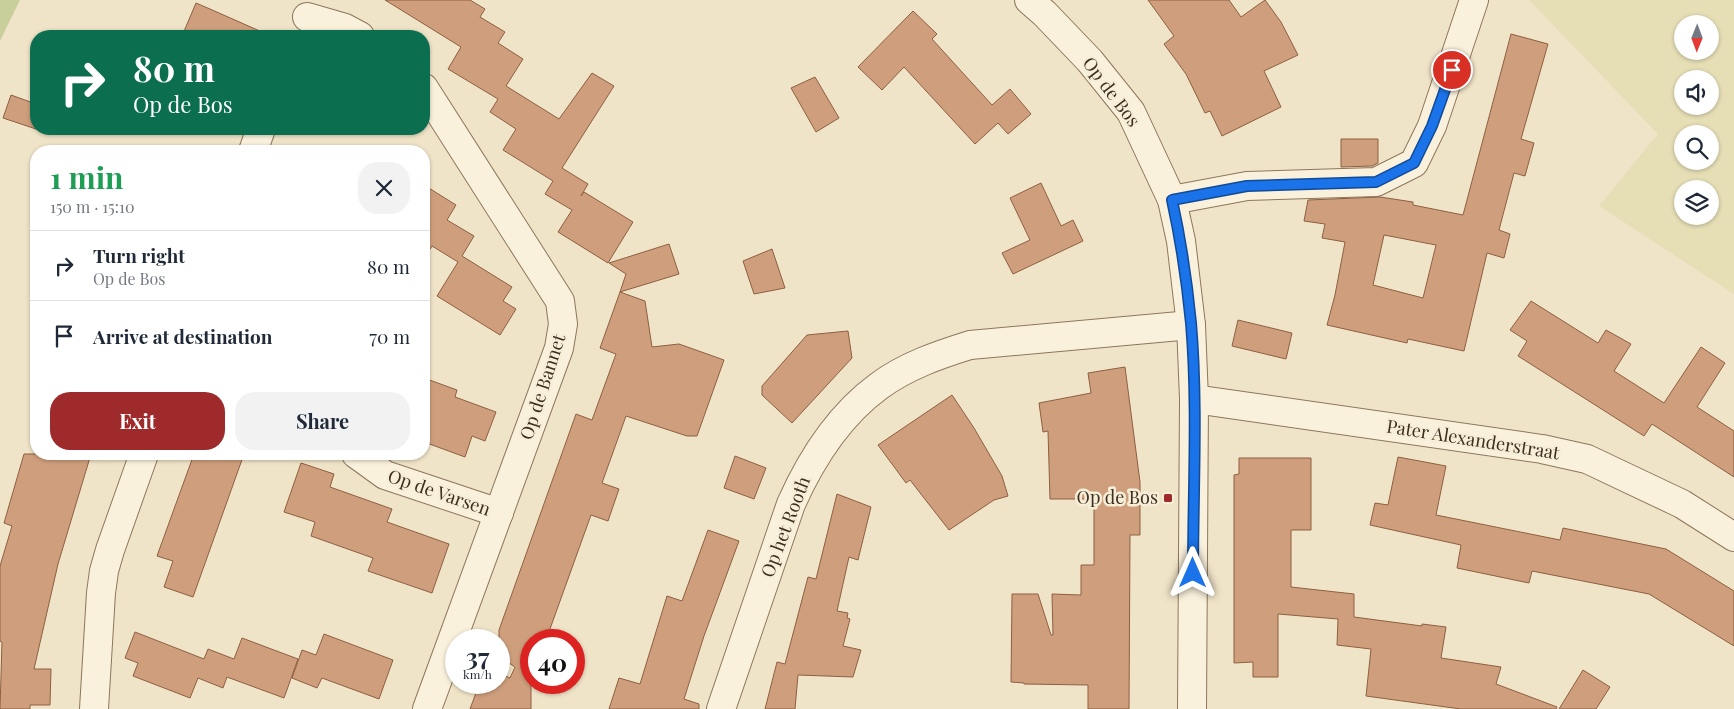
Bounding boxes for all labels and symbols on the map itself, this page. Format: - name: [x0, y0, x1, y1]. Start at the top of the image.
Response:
- north arrow: [1674, 15, 1719, 60]
- pin: [1431, 49, 1473, 91]
- street label: Op de Bos: [1078, 52, 1146, 131]
- street label: Op de Bannet: [514, 330, 571, 442]
- street label: Pater Alexanderstraat: [1385, 413, 1562, 465]
- street label: Op de Varsen: [385, 463, 494, 521]
- street label: Op het Rooth: [755, 472, 815, 581]
- place label: Op de Bos: [1077, 485, 1158, 509]
- marker: Op de Bos: [1162, 492, 1174, 504]
- position arrow: [1166, 546, 1218, 598]
- speed limit sign: 40: [520, 629, 585, 694]

